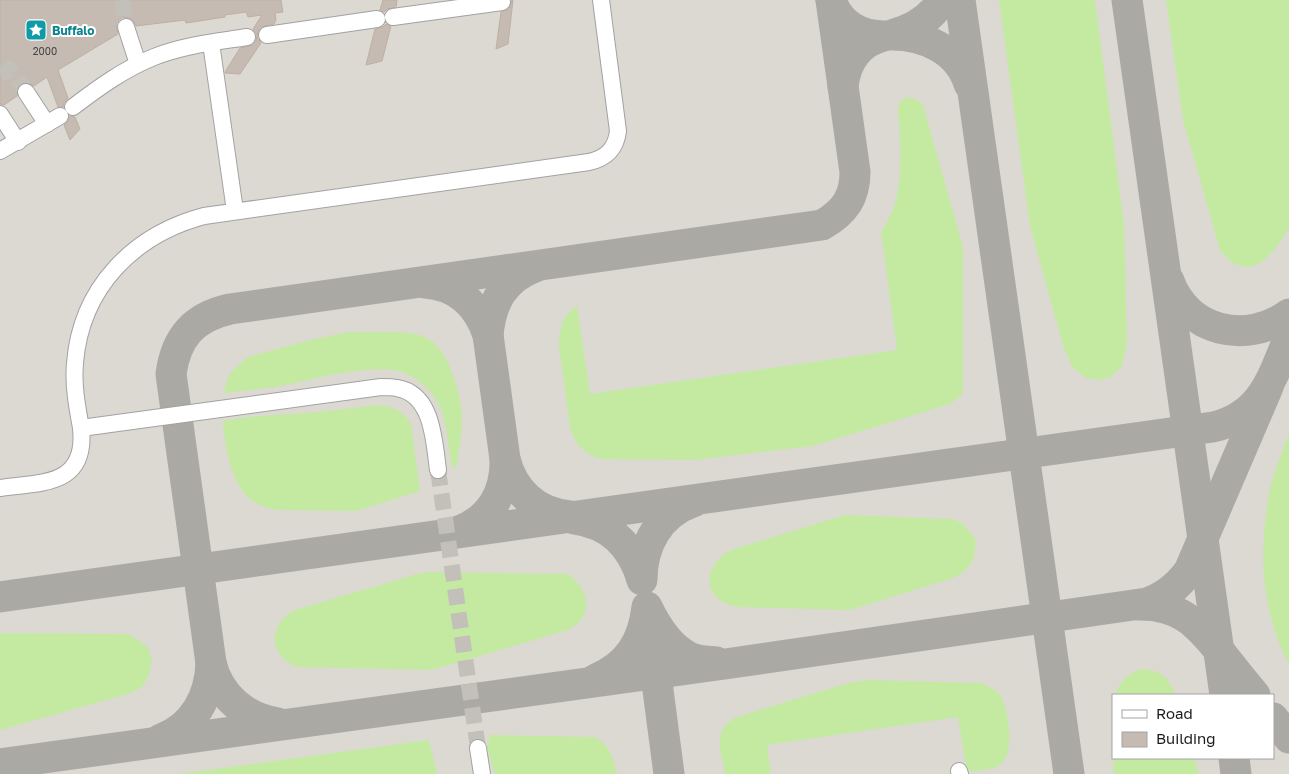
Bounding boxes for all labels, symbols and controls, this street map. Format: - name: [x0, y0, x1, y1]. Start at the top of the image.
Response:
- place icon: Buffalo: [24, 18, 48, 42]
- place label: Buffalo: [52, 23, 94, 38]
- house number: 2000: [33, 45, 57, 57]
- legend: [1112, 694, 1274, 759]
- text: Road: [1156, 704, 1193, 722]
- text: Building: [1156, 729, 1216, 747]

